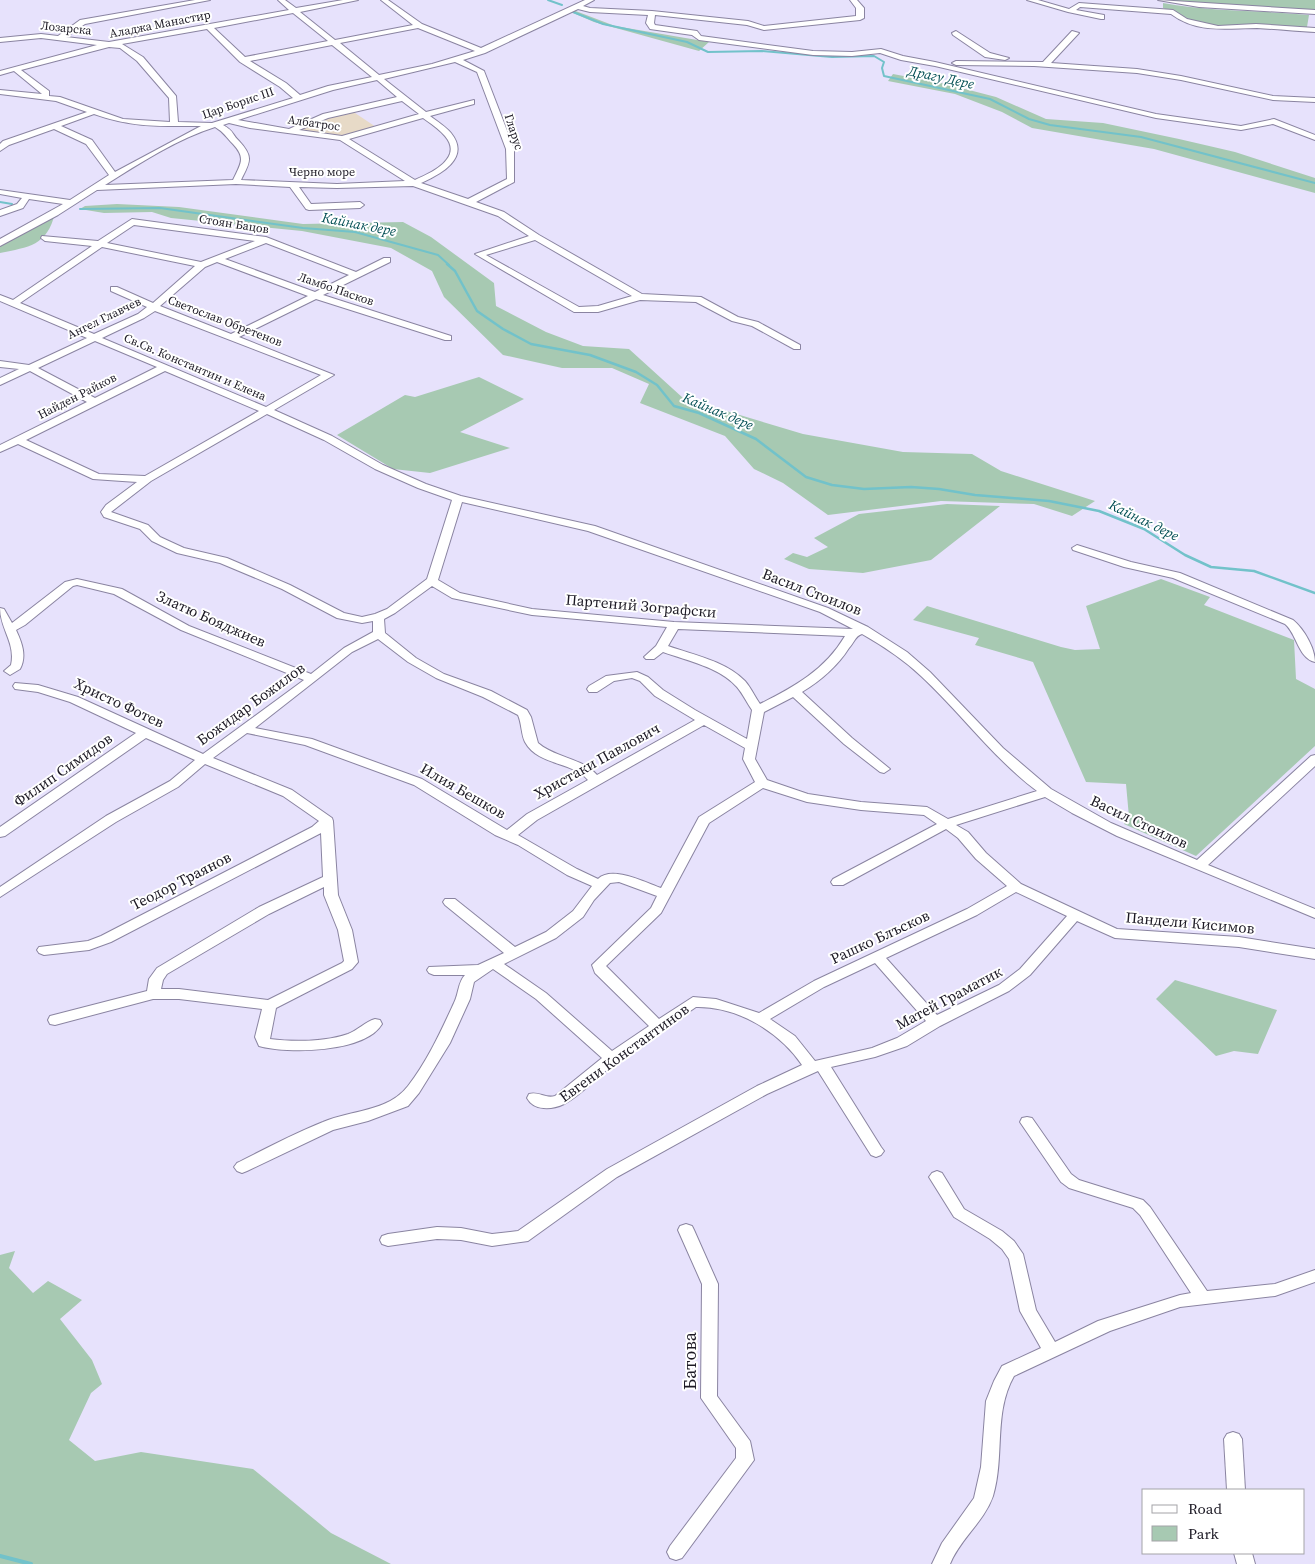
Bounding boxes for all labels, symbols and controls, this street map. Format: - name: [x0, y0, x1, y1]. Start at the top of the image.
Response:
- street label: Аладжа Манастир: [108, 6, 212, 42]
- street label: Лозарска: [40, 17, 93, 39]
- water label: Драгу Дере: [905, 60, 976, 94]
- street label: Цар Борис III: [200, 83, 276, 123]
- street label: Албатрос: [287, 111, 341, 135]
- street label: Гларус: [501, 112, 527, 152]
- street label: Черно море: [289, 164, 355, 180]
- water label: Кайнак дере: [319, 207, 398, 241]
- street label: Стоян Бацов: [198, 211, 270, 237]
- street label: Ламбо Пасков: [296, 269, 376, 309]
- street label: Светослав Обретенов: [165, 292, 285, 350]
- street label: Ангел Главчев: [64, 293, 144, 343]
- street label: Св.Св. Константин и Елена: [121, 330, 269, 405]
- street label: Найден Райков: [35, 369, 119, 423]
- water label: Кайнак дере: [679, 387, 757, 435]
- water label: Кайнак дере: [1105, 494, 1182, 546]
- street label: Васил Стоилов: [759, 563, 865, 620]
- street label: Златю Бояджиев: [153, 585, 269, 652]
- street label: Партений Зографски: [565, 588, 718, 623]
- street label: Божидар Божилов: [192, 657, 309, 750]
- street label: Христо Фотев: [71, 673, 168, 733]
- street label: Христаки Павлович: [530, 717, 663, 804]
- street label: Филип Симидов: [9, 728, 116, 811]
- street label: Илия Бешков: [417, 758, 510, 824]
- street label: Васил Стоилов: [1087, 790, 1191, 853]
- street label: Теодор Траянов: [127, 846, 235, 915]
- street label: Рашко Блъсков: [827, 904, 933, 969]
- street label: Пандели Кисимов: [1125, 906, 1256, 939]
- street label: Матей Граматик: [892, 960, 1006, 1034]
- street label: Евгени Константинов: [555, 998, 693, 1107]
- street label: Батова: [677, 1331, 702, 1390]
- legend: [1142, 1489, 1305, 1554]
- text: Road: [1188, 1498, 1222, 1519]
- text: Park: [1188, 1523, 1220, 1544]

